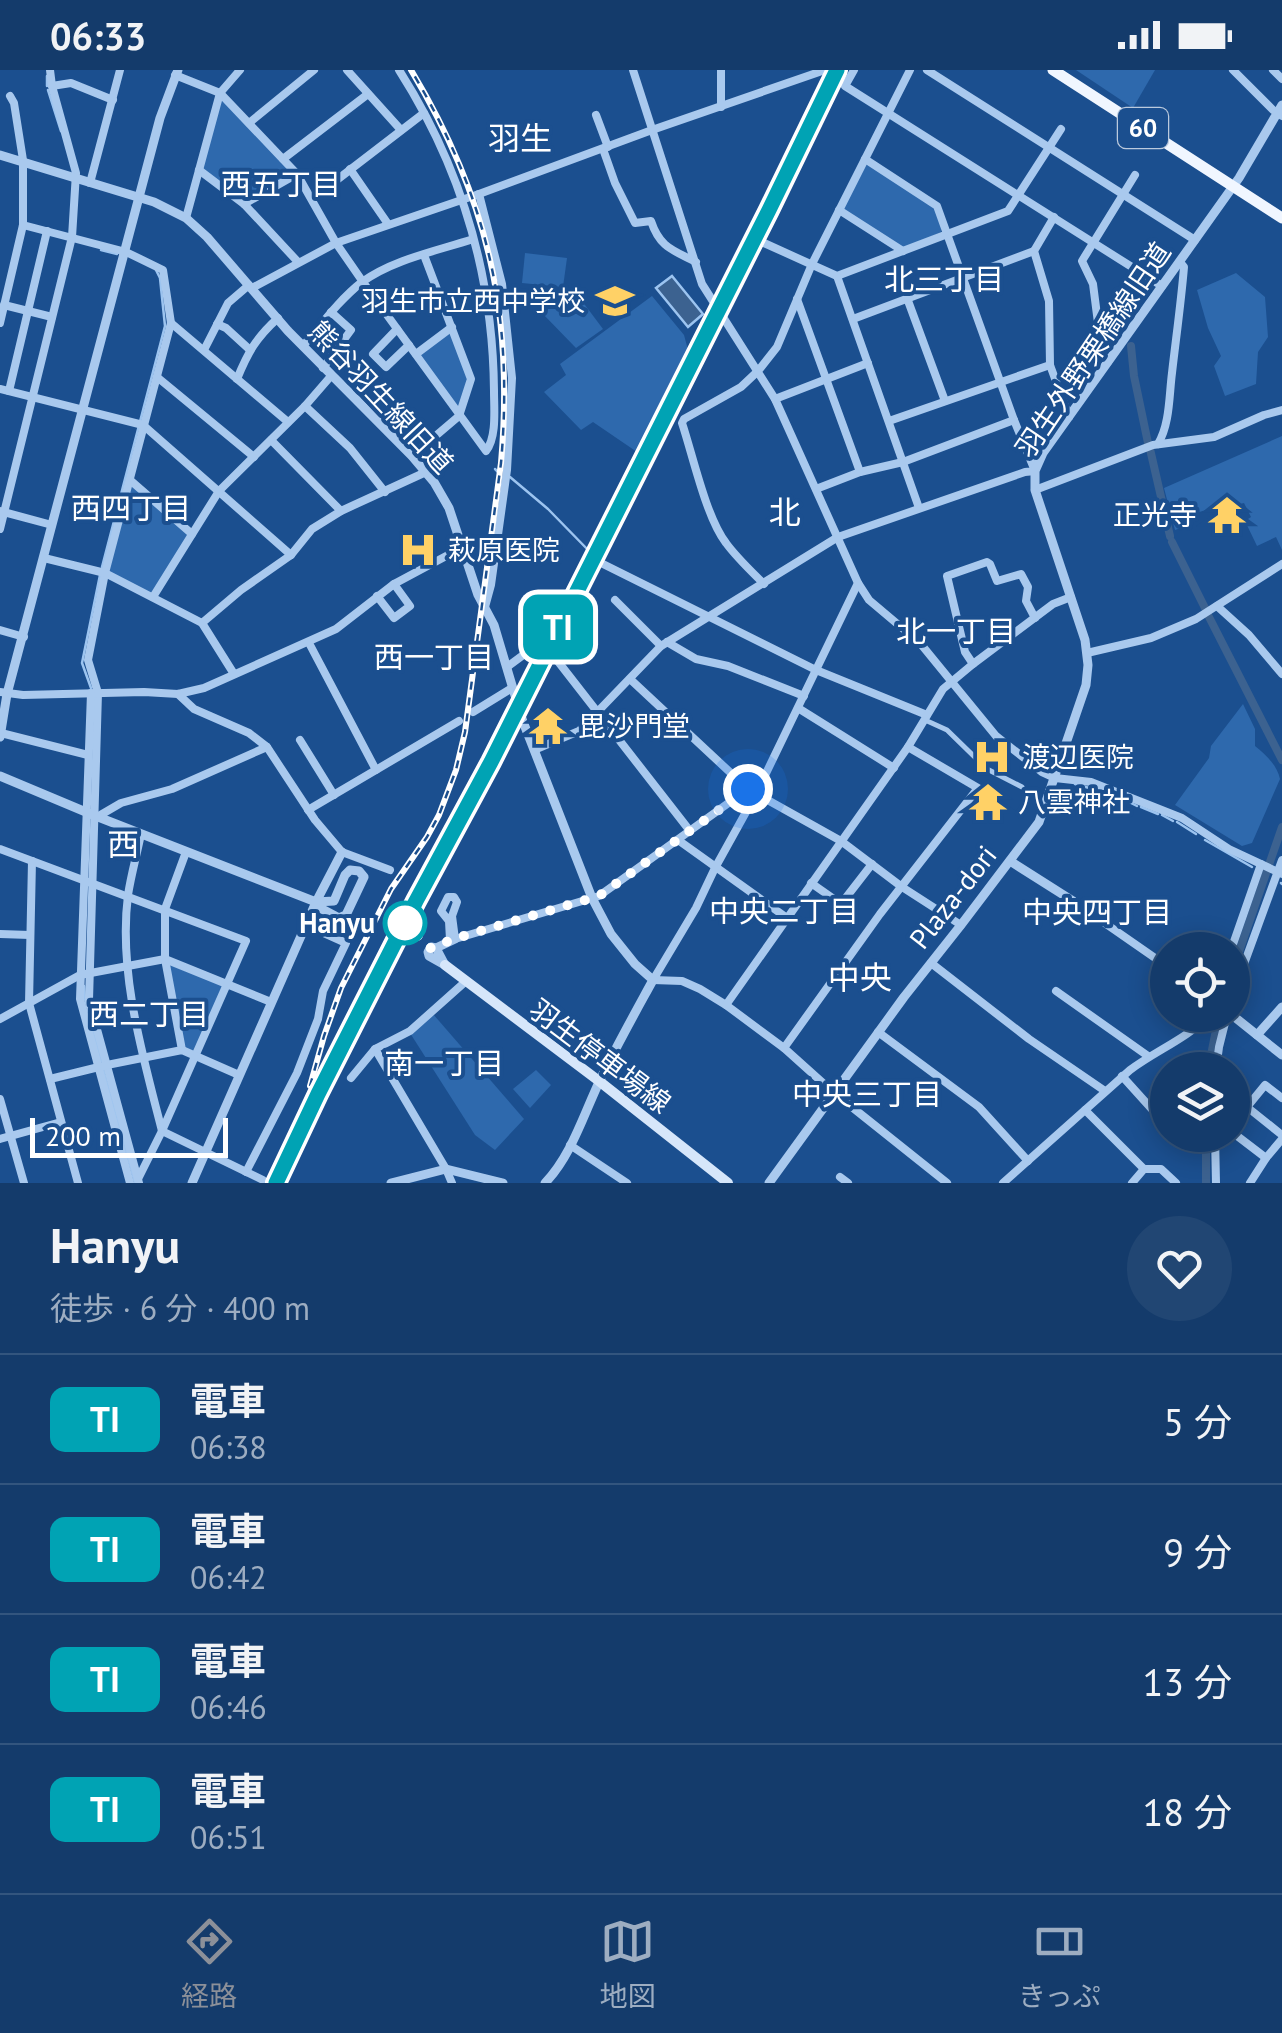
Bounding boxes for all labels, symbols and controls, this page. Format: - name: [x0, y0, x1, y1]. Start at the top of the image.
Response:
- text: 06:33: [50, 11, 146, 60]
- road number: 60: [1118, 108, 1168, 148]
- district label: 羽生: [488, 117, 552, 159]
- district label: 西五丁目: [221, 164, 341, 203]
- street label: 羽生外野栗橋線旧道: [1007, 235, 1178, 465]
- district label: 北三丁目: [884, 259, 1004, 298]
- school or university icon: 羽生市立西中学校: [594, 280, 636, 322]
- place label: 羽生市立西中学校: [361, 282, 585, 319]
- street label: 熊谷羽生線旧道: [301, 312, 462, 481]
- district label: 西四丁目: [71, 488, 191, 527]
- district label: 北: [769, 491, 801, 533]
- temple icon: 正光寺: [1206, 494, 1248, 536]
- place label: 正光寺: [1113, 496, 1197, 533]
- hospital icon: 萩原医院: [397, 529, 439, 571]
- place label: 萩原医院: [448, 531, 560, 568]
- line badge: TI: [513, 594, 603, 660]
- text: TI: [543, 604, 573, 650]
- district label: 北一丁目: [896, 611, 1016, 650]
- district label: 西一丁目: [374, 637, 494, 676]
- temple icon: 毘沙門堂: [527, 705, 569, 747]
- place label: 毘沙門堂: [578, 707, 690, 744]
- hospital icon: 渡辺医院: [971, 736, 1013, 778]
- place label: 渡辺医院: [1022, 738, 1134, 775]
- your location: [723, 764, 773, 814]
- temple icon: 八雲神社: [967, 781, 1009, 823]
- place label: 八雲神社: [1018, 783, 1130, 820]
- district label: 西: [107, 823, 139, 865]
- street label: Plaza-dori: [901, 838, 1005, 956]
- district label: 中央二丁目: [709, 891, 859, 930]
- district label: 中央四丁目: [1022, 892, 1172, 931]
- marker: Hanyu: [384, 902, 426, 944]
- place label: Hanyu: [299, 904, 375, 941]
- map controls: [1150, 932, 1250, 1152]
- button: locate: [1150, 932, 1250, 1032]
- district label: 中央: [828, 956, 892, 998]
- street label: 羽生停車場線: [522, 990, 679, 1121]
- district label: 西二丁目: [89, 994, 209, 1033]
- district label: 南一丁目: [384, 1043, 504, 1082]
- button: layers: [1150, 1052, 1250, 1152]
- district label: 中央三丁目: [792, 1074, 942, 1113]
- scale bar: [30, 1113, 228, 1158]
- text: 200 m: [45, 1117, 121, 1154]
- text: Hanyu: [50, 1214, 180, 1276]
- button: heart: [1127, 1216, 1232, 1321]
- text: 徒歩 · 6 分 · 400 m: [50, 1287, 310, 1329]
- text: 電車: [190, 1376, 266, 1425]
- text: TI: [90, 1396, 120, 1442]
- text: 5 分: [1163, 1397, 1232, 1446]
- text: 06:38: [190, 1426, 267, 1468]
- text: 電車: [190, 1506, 266, 1555]
- text: TI: [90, 1526, 120, 1572]
- text: 9 分: [1163, 1527, 1232, 1576]
- text: 06:42: [190, 1556, 267, 1598]
- text: 電車: [190, 1636, 266, 1685]
- text: TI: [90, 1656, 120, 1702]
- text: 13 分: [1142, 1657, 1232, 1706]
- text: 06:46: [190, 1686, 267, 1728]
- text: 電車: [190, 1766, 266, 1815]
- text: TI: [90, 1786, 120, 1832]
- text: 18 分: [1142, 1787, 1232, 1836]
- text: 06:51: [190, 1816, 267, 1858]
- tab: 経路: [181, 1914, 237, 2014]
- tab: 地図: [600, 1914, 656, 2014]
- tab: きっぷ: [1018, 1914, 1101, 2014]

